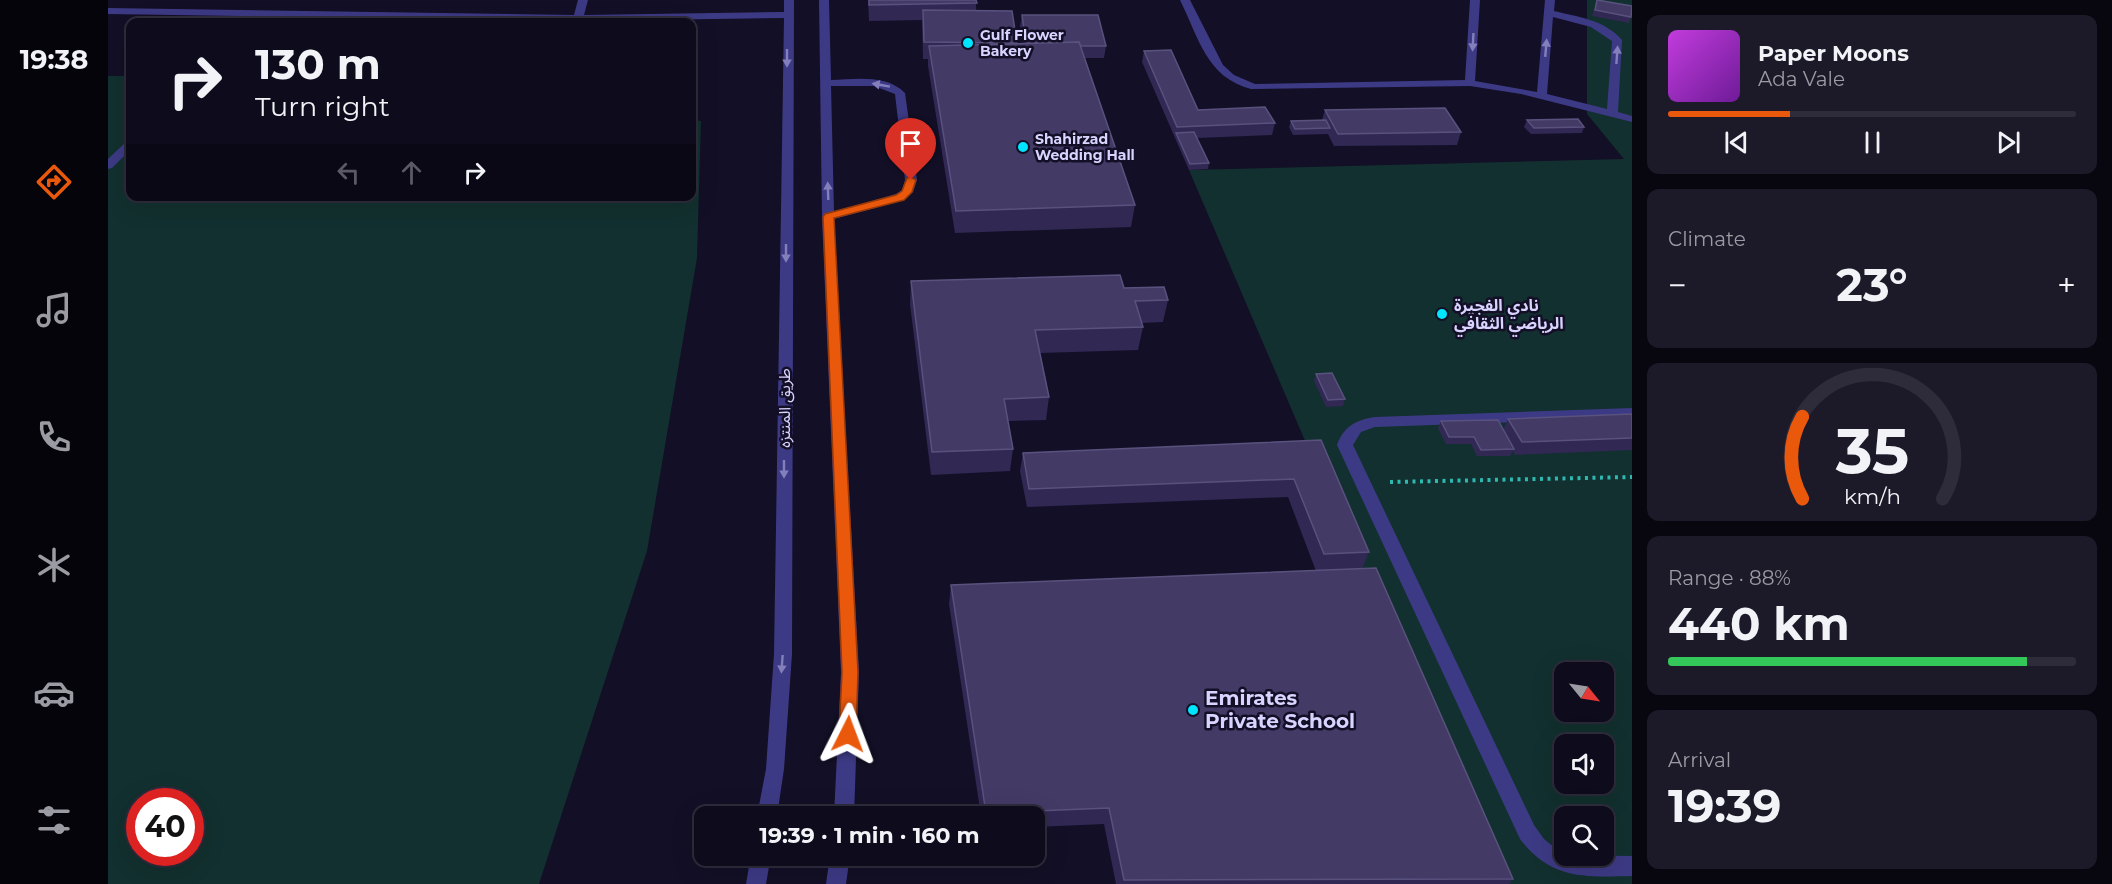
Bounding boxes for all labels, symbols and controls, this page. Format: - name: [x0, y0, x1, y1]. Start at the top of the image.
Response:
- place label: Gulf Flower Bakery: [980, 26, 1064, 60]
- one-way arrow: [1468, 32, 1477, 51]
- marker: Gulf Flower Bakery: [961, 36, 975, 50]
- text: 130 m: [255, 38, 381, 90]
- one-way arrow: [1541, 38, 1551, 57]
- text: Paper Moons: [1758, 40, 1909, 67]
- icon: right: [156, 42, 234, 120]
- text: 19:38: [20, 43, 88, 76]
- one-way arrow: [1612, 45, 1622, 64]
- one-way arrow: [782, 49, 792, 68]
- text: Ada Vale: [1758, 67, 1845, 91]
- one-way arrow: [871, 80, 890, 89]
- text: Turn right: [255, 90, 390, 123]
- pin: [885, 118, 936, 180]
- icon: previous: [1720, 126, 1753, 159]
- icon: pause: [1856, 126, 1889, 159]
- icon: next: [1992, 126, 2025, 159]
- icon: arrive: [894, 127, 927, 160]
- place label: Shahirzad Wedding Hall: [1035, 130, 1135, 164]
- marker: Shahirzad Wedding Hall: [1016, 140, 1030, 154]
- icon: left: [332, 156, 365, 189]
- icon: ahead: [395, 156, 428, 189]
- icon: right: [458, 156, 491, 189]
- icon: directions: [33, 161, 75, 203]
- one-way arrow: [823, 182, 832, 201]
- text: Climate: [1668, 227, 1746, 251]
- one-way arrow: [781, 244, 791, 263]
- text: 23°: [1836, 257, 1908, 312]
- text: −: [1668, 265, 1687, 305]
- text: +: [2057, 265, 2076, 305]
- icon: music: [33, 289, 75, 331]
- place label: نادي الفجيرة الرياضي الثقافي: [1454, 296, 1564, 337]
- marker: نادي الفجيرة الرياضي الثقافي: [1435, 307, 1449, 321]
- street label: طريق المنتزه: [775, 368, 795, 448]
- text: 35: [1834, 413, 1909, 489]
- icon: phone: [33, 416, 75, 458]
- one-way arrow: [779, 460, 789, 479]
- text: km/h: [1843, 483, 1901, 509]
- icon: climate: [33, 544, 75, 586]
- text: Range · 88%: [1668, 566, 1791, 590]
- text: 440 km: [1668, 596, 1850, 651]
- one-way arrow: [777, 655, 787, 674]
- north arrow: [1554, 662, 1614, 722]
- map controls: [1554, 662, 1614, 866]
- icon: car: [33, 672, 75, 714]
- place label: Emirates Private School: [1205, 686, 1355, 733]
- position arrow: [816, 702, 880, 766]
- marker: Emirates Private School: [1186, 703, 1200, 717]
- button: sound: [1554, 734, 1614, 794]
- text: Arrival: [1668, 748, 1731, 772]
- text: 19:39: [1668, 778, 1781, 833]
- speed limit sign: 40: [126, 788, 204, 866]
- icon: filters: [33, 799, 75, 841]
- button: search: [1554, 806, 1614, 866]
- text: 19:39 · 1 min · 160 m: [759, 822, 980, 849]

